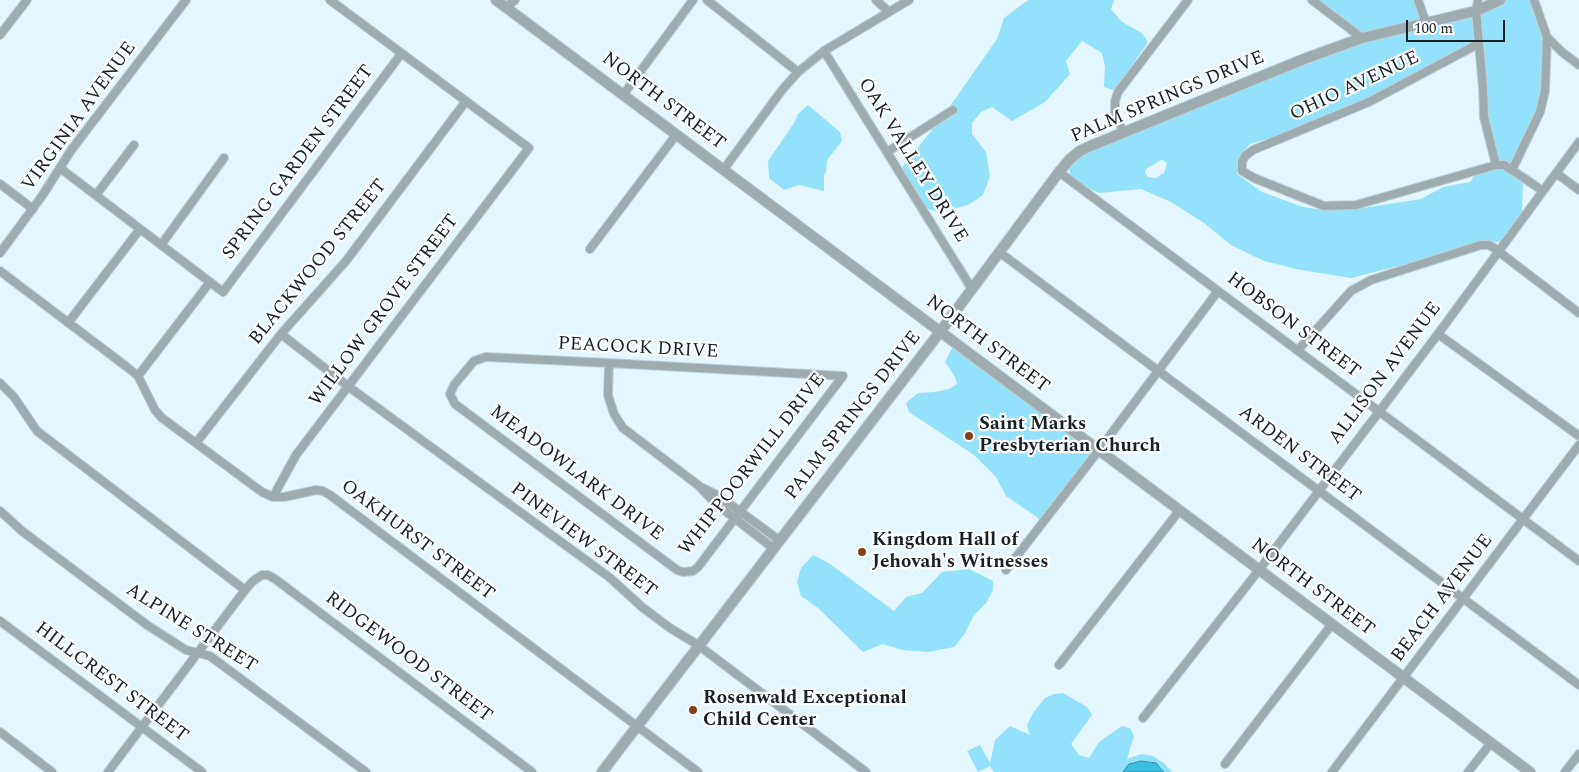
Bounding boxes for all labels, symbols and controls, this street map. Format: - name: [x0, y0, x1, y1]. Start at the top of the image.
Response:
- scale bar: [1409, 10, 1508, 42]
- text: 100 m: [1414, 17, 1453, 40]
- street label: VIRGINIA AVENUE: [18, 38, 142, 196]
- street label: PALM SPRINGS DRIVE: [1068, 47, 1268, 149]
- street label: OHIO AVENUE: [1287, 47, 1423, 127]
- street label: NORTH STREET: [597, 48, 729, 156]
- street label: SPRING GARDEN STREET: [218, 61, 380, 265]
- street label: OAK VALLEY DRIVE: [852, 75, 972, 247]
- street label: BLACKWOOD STREET: [245, 176, 393, 350]
- street label: WILLOW GROVE STREET: [305, 211, 465, 411]
- street label: HOBSON STREET: [1222, 268, 1364, 384]
- street label: NORTH STREET: [921, 291, 1053, 399]
- street label: ALLISON AVENUE: [1325, 298, 1447, 450]
- street label: PALM SPRINGS DRIVE: [781, 327, 927, 505]
- street label: PEACOCK DRIVE: [557, 333, 719, 365]
- street label: WHIPPOORWILL DRIVE: [675, 369, 831, 561]
- street label: MEADOWLARK DRIVE: [485, 401, 667, 547]
- street label: ARDEN STREET: [1233, 402, 1365, 508]
- place label: Saint Marks Presbyterian Church: [979, 414, 1161, 458]
- marker: Saint Marks Presbyterian Church: [963, 430, 975, 442]
- street label: OAKHURST STREET: [336, 476, 498, 606]
- street label: PINEVIEW STREET: [505, 479, 661, 603]
- place label: Kingdom Hall of Jehovah's Witnesses: [872, 530, 1048, 574]
- street label: BEACH AVENUE: [1387, 531, 1499, 667]
- street label: NORTH STREET: [1246, 534, 1378, 642]
- marker: Kingdom Hall of Jehovah's Witnesses: [856, 546, 868, 558]
- street label: ALPINE STREET: [121, 579, 261, 679]
- street label: RIDGEWOOD STREET: [320, 588, 496, 728]
- street label: HILLCREST STREET: [30, 618, 192, 748]
- place label: Rosenwald Exceptional Child Center: [703, 688, 907, 732]
- marker: Rosenwald Exceptional Child Center: [687, 704, 699, 716]

